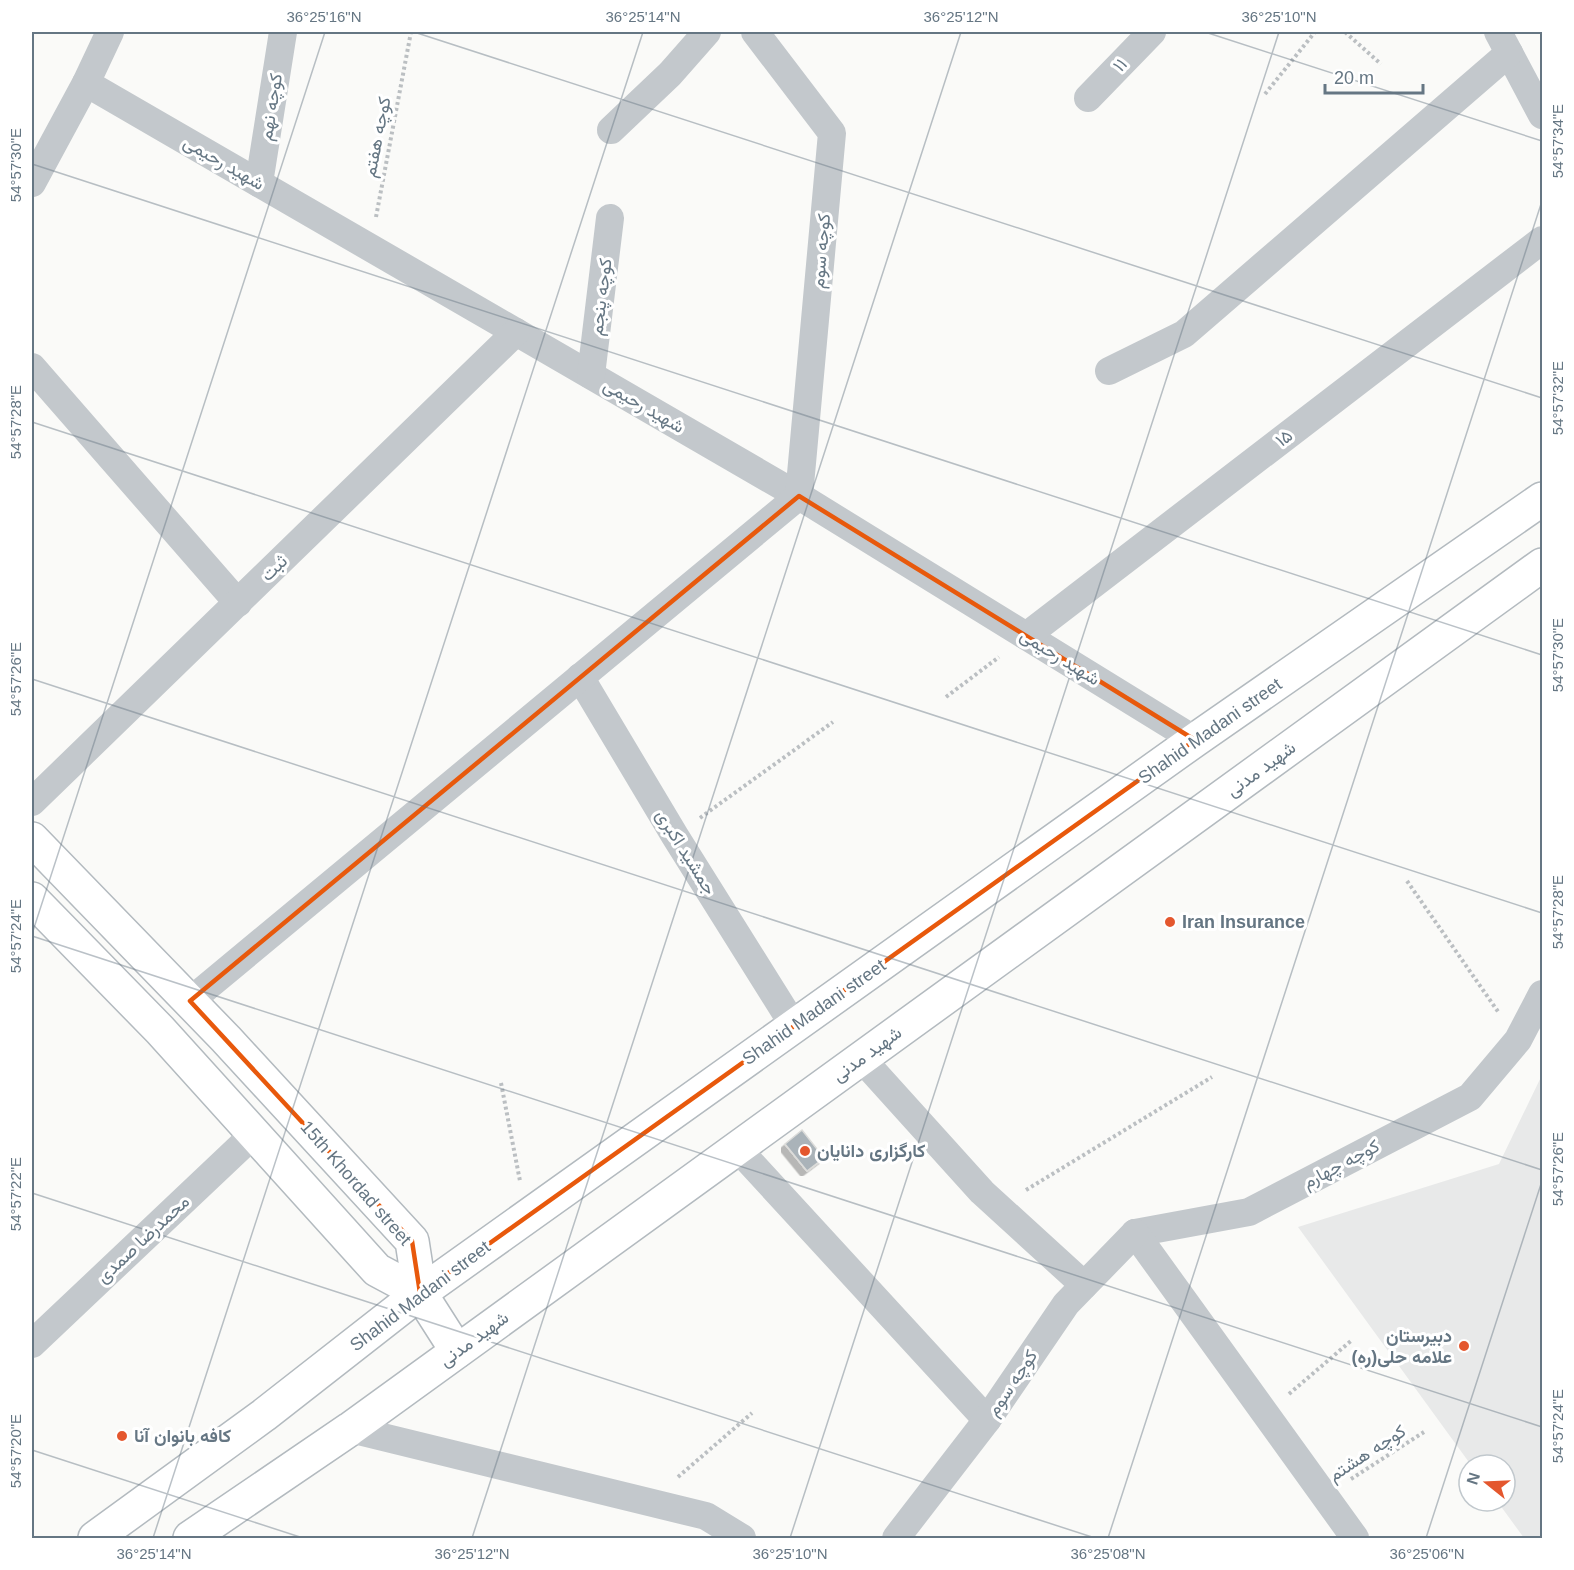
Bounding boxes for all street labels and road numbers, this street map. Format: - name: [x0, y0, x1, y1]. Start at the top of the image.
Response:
- street label: ۱۱: [1109, 54, 1131, 76]
- street label: کوچه نهم: [256, 72, 288, 142]
- street label: کوچه هفتم: [359, 95, 397, 179]
- street label: شهید رحیمی: [180, 132, 268, 195]
- street label: کوچه سوم: [808, 213, 836, 290]
- street label: کوچه پنجم: [586, 257, 618, 337]
- street label: شهید رحیمی: [600, 375, 688, 438]
- street label: ۱۵: [1272, 425, 1296, 451]
- street label: ثبت: [257, 551, 291, 585]
- street label: شهید رحیمی: [1016, 625, 1103, 690]
- street label: Shahid Madani street: [1135, 674, 1285, 788]
- street label: شهید مدنی: [1223, 737, 1300, 801]
- street label: جمشید اکبری: [651, 806, 720, 899]
- street label: Shahid Madani street: [739, 955, 889, 1069]
- street label: شهید مدنی: [829, 1022, 906, 1086]
- street label: 15th Khordad street: [297, 1117, 415, 1249]
- street label: کوچه چهارم: [1299, 1136, 1384, 1194]
- street label: محمدرضا صمدی: [93, 1191, 194, 1288]
- street label: Shahid Madani street: [346, 1237, 494, 1355]
- street label: شهید مدنی: [436, 1307, 513, 1371]
- street label: کوچه سوم: [983, 1346, 1043, 1421]
- street label: کوچه هشتم: [1325, 1421, 1410, 1487]

